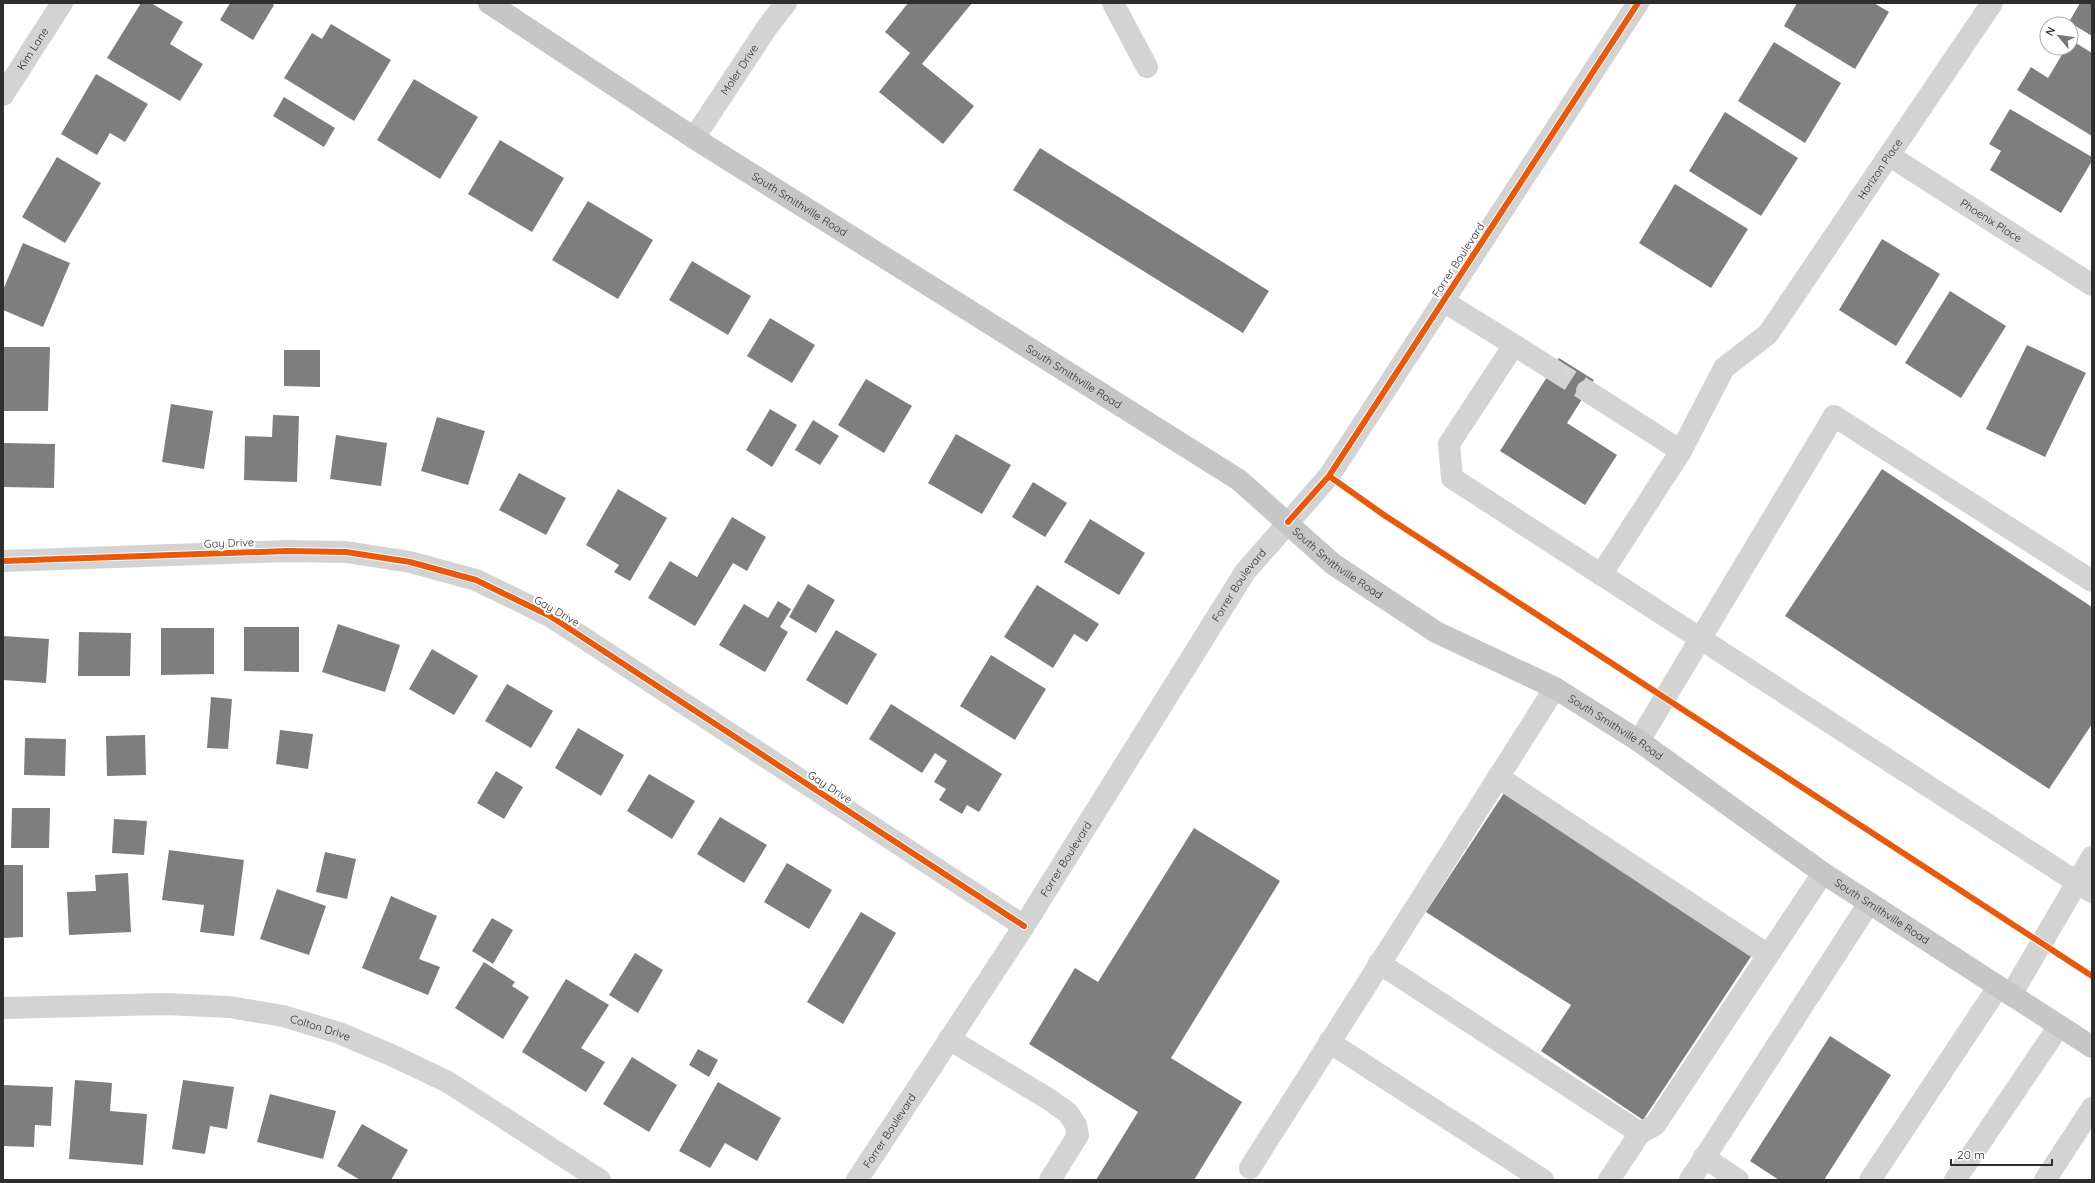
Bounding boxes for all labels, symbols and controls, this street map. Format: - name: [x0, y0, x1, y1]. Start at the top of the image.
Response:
- north arrow: [2039, 16, 2079, 56]
- text: N: [2042, 24, 2058, 38]
- street label: Kim Lane: [14, 25, 52, 73]
- street label: Moler Drive: [717, 41, 761, 98]
- street label: Horizon Place: [1854, 136, 1905, 202]
- street label: South Smithville Road: [749, 169, 850, 239]
- street label: Phoenix Place: [1958, 196, 2025, 245]
- street label: Forrer Boulevard: [1429, 220, 1487, 300]
- street label: South Smithville Road: [1023, 341, 1124, 412]
- street label: South Smithville Road: [1289, 524, 1385, 602]
- street label: Gay Drive: [204, 535, 254, 551]
- street label: Forrer Boulevard: [1209, 546, 1269, 624]
- street label: Gay Drive: [532, 592, 582, 630]
- street label: South Smithville Road: [1566, 691, 1666, 763]
- street label: Gay Drive: [805, 767, 855, 807]
- street label: Forrer Boulevard: [1037, 819, 1095, 899]
- street label: South Smithville Road: [1832, 875, 1932, 947]
- street label: Colton Drive: [288, 1012, 353, 1044]
- street label: Forrer Boulevard: [860, 1091, 919, 1171]
- scale bar: [1951, 1141, 2052, 1167]
- text: 20 m: [1957, 1147, 1985, 1162]

